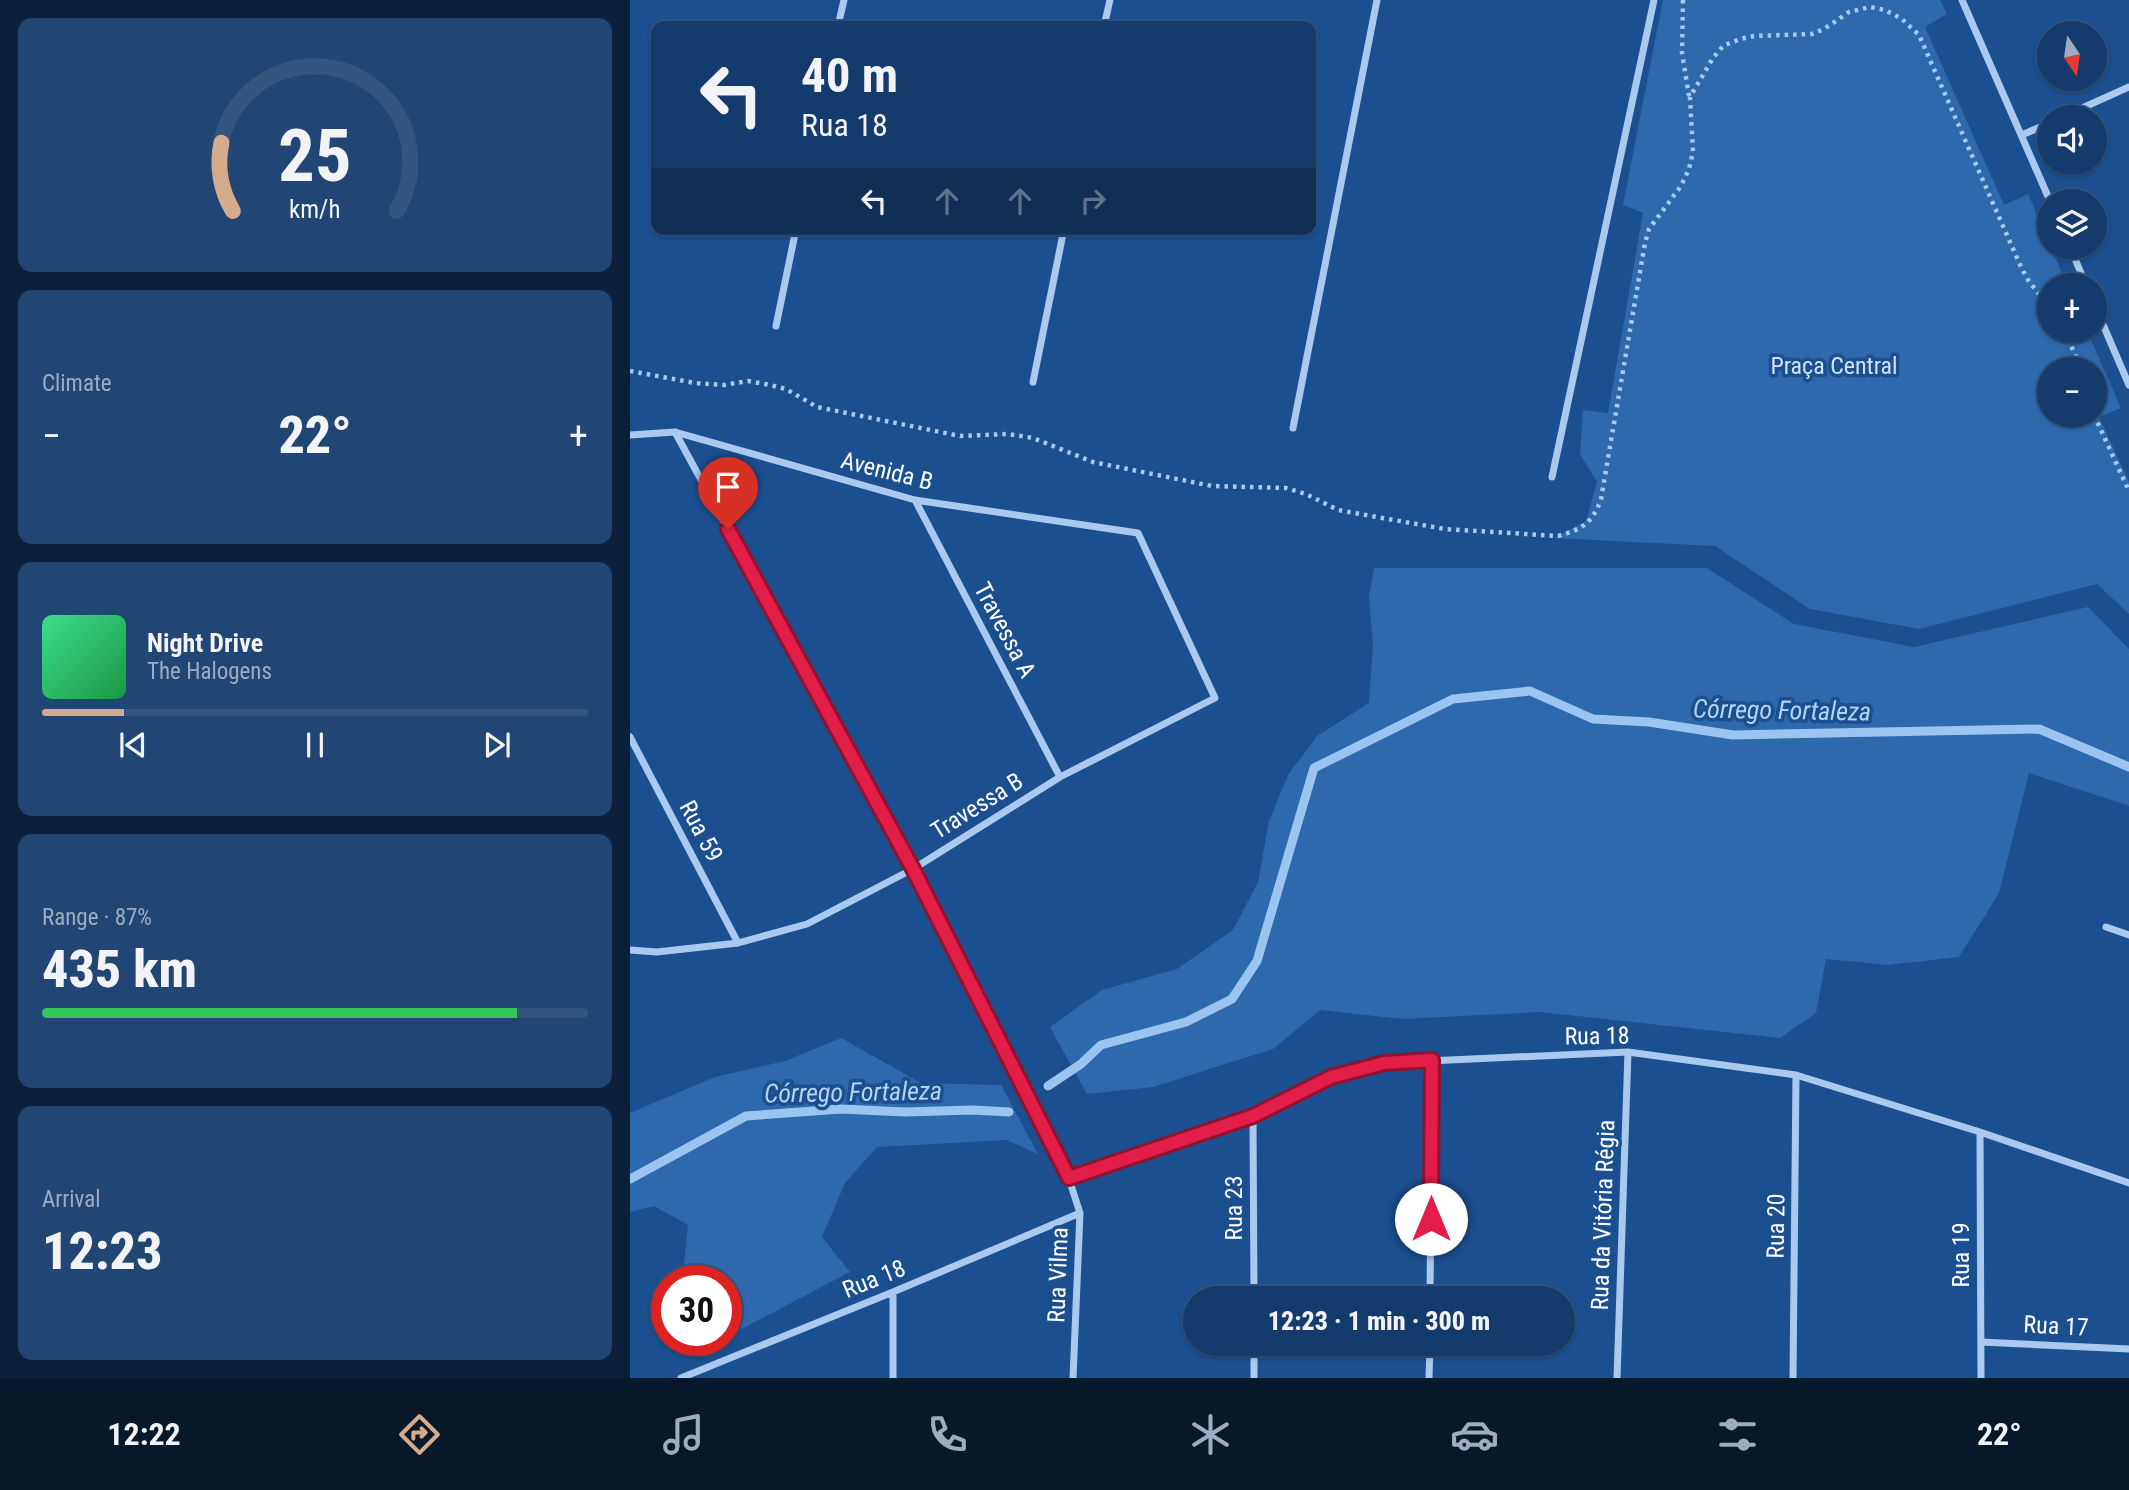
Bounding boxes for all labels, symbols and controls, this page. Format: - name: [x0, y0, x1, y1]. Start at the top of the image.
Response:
- north arrow: [2037, 21, 2107, 91]
- map controls: [2037, 21, 2107, 427]
- text: 40 m: [801, 47, 898, 104]
- icon: left: [686, 49, 777, 140]
- button: sound: [2037, 105, 2107, 175]
- text: Rua 18: [801, 106, 888, 144]
- text: 25: [278, 113, 352, 199]
- icon: left: [855, 182, 893, 220]
- icon: ahead: [928, 182, 966, 220]
- icon: ahead: [1001, 182, 1039, 220]
- icon: right: [1074, 182, 1112, 220]
- button: layers: [2037, 189, 2107, 259]
- text: km/h: [289, 195, 341, 224]
- button: +: [2037, 273, 2107, 343]
- park label: Praça Central: [1770, 352, 1898, 380]
- button: −: [2037, 357, 2107, 427]
- text: Climate: [42, 370, 112, 397]
- text: 22°: [278, 405, 352, 466]
- text: −: [42, 414, 61, 458]
- text: +: [569, 414, 588, 458]
- street label: Avenida B: [838, 446, 936, 496]
- pin: [698, 457, 758, 529]
- icon: arrive: [709, 468, 747, 506]
- street label: Travessa A: [968, 578, 1042, 683]
- text: Night Drive: [147, 628, 263, 658]
- text: The Halogens: [147, 658, 272, 685]
- water label: Córrego Fortaleza: [1693, 693, 1871, 727]
- icon: previous: [114, 726, 152, 764]
- icon: pause: [296, 726, 334, 764]
- icon: next: [478, 726, 516, 764]
- street label: Travessa B: [926, 767, 1028, 845]
- street label: Rua 59: [673, 796, 729, 866]
- text: Range · 87%: [42, 904, 152, 931]
- text: 435 km: [42, 939, 197, 1000]
- street label: Rua 18: [1564, 1021, 1630, 1051]
- water label: Córrego Fortaleza: [764, 1075, 942, 1109]
- street label: Rua da Vitória Régia: [1586, 1119, 1620, 1311]
- street label: Rua 23: [1220, 1175, 1248, 1241]
- position arrow: [1394, 1182, 1468, 1256]
- text: Arrival: [42, 1186, 101, 1213]
- street label: Rua 20: [1761, 1193, 1791, 1259]
- text: 12:23: [42, 1221, 162, 1282]
- street label: Rua 19: [1947, 1222, 1975, 1288]
- street label: Rua Vilma: [1042, 1227, 1074, 1323]
- street label: Rua 18: [839, 1254, 909, 1304]
- speed limit sign: 30: [651, 1265, 742, 1356]
- text: 12:23 · 1 min · 300 m: [1268, 1306, 1490, 1336]
- street label: Rua 17: [2023, 1310, 2089, 1342]
- icon: directions: [395, 1410, 444, 1459]
- icon: music: [659, 1410, 708, 1459]
- icon: phone: [923, 1410, 972, 1459]
- icon: climate: [1186, 1410, 1235, 1459]
- icon: car: [1450, 1410, 1499, 1459]
- icon: filters: [1713, 1410, 1762, 1459]
- text: 12:22: [107, 1415, 181, 1453]
- text: 22°: [1977, 1415, 2022, 1453]

